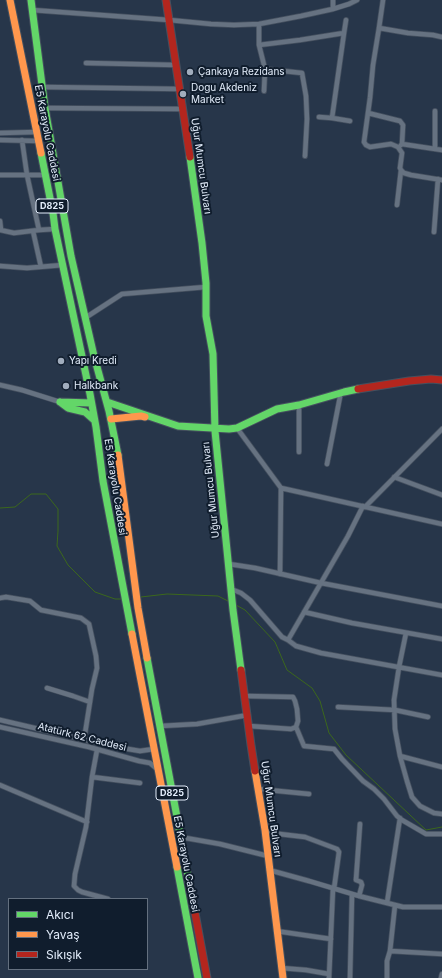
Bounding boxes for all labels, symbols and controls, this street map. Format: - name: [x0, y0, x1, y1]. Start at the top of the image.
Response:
- place label: Çankaya Rezidans: [198, 66, 285, 78]
- marker: Çankaya Rezidans: [185, 67, 195, 77]
- place label: Dogu Akdeniz Market: [191, 82, 257, 106]
- street label: E5 Karayolu Caddesi: [32, 84, 62, 182]
- marker: Dogu Akdeniz Market: [178, 89, 188, 99]
- street label: Uğur Mumcu Bulvarı: [188, 117, 214, 215]
- road number: D825: [36, 199, 68, 213]
- place label: Yapı Kredi: [69, 355, 117, 367]
- marker: Yapı Kredi: [56, 356, 66, 366]
- place label: Halkbank: [74, 380, 118, 392]
- marker: Halkbank: [61, 381, 71, 391]
- street label: E5 Karayolu Caddesi: [101, 438, 129, 536]
- street label: Uğur Mumcu Bulvarı: [200, 441, 222, 539]
- street label: Atatürk 62 Caddesi: [36, 720, 128, 754]
- street label: Uğur Mumcu Bulvarı: [258, 760, 284, 858]
- road number: D825: [156, 786, 188, 800]
- street label: E5 Karayolu Caddesi: [171, 815, 201, 913]
- legend: [8, 898, 148, 970]
- text: Akıcı: [46, 907, 74, 922]
- text: Yavaş: [46, 927, 80, 942]
- text: Sıkışık: [46, 947, 82, 962]

